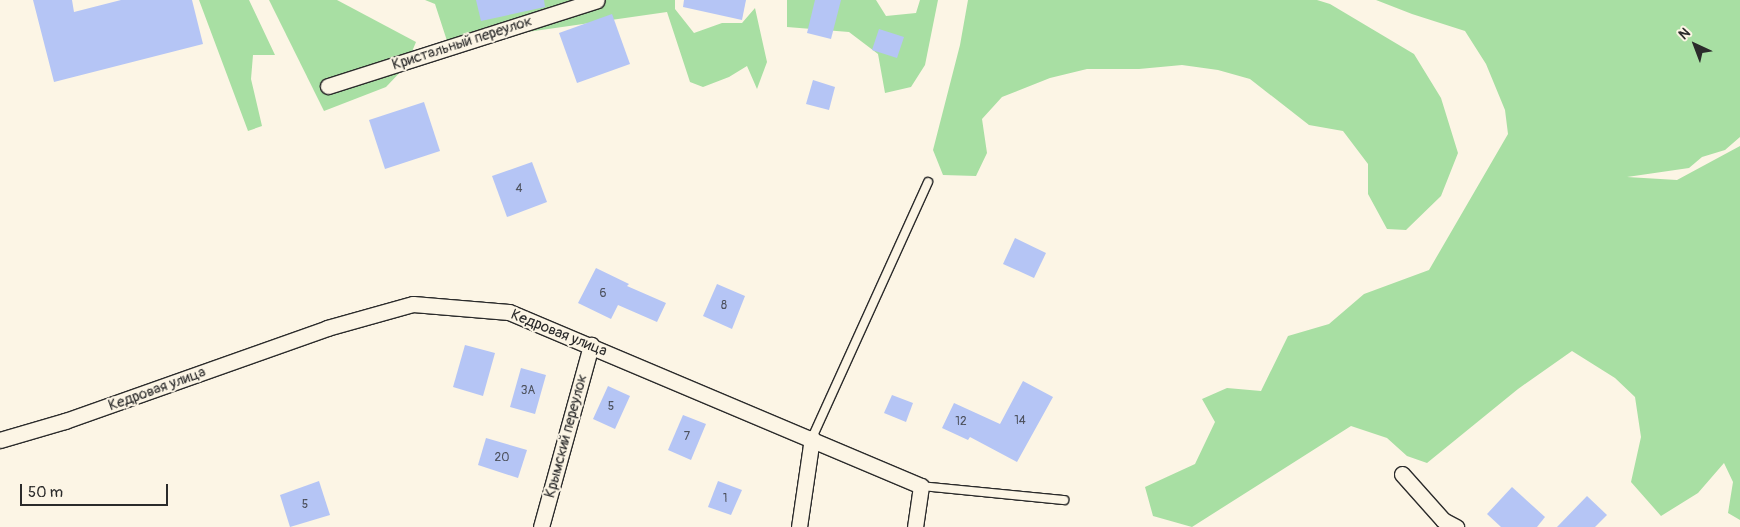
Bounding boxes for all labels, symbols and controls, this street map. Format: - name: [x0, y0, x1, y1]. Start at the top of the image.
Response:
- street label: Кристальный переулок: [390, 12, 534, 74]
- north arrow: [1670, 20, 1720, 70]
- text: N: [1675, 24, 1694, 43]
- house number: 4: [516, 182, 522, 196]
- house number: 6: [600, 287, 606, 301]
- house number: 8: [721, 299, 727, 313]
- street label: Кедровая улица: [508, 306, 610, 360]
- street label: Кедровая улица: [106, 363, 208, 415]
- street label: Крымский переулок: [541, 372, 591, 500]
- house number: 3А: [521, 384, 535, 398]
- house number: 5: [608, 400, 614, 414]
- house number: 14: [1014, 414, 1026, 428]
- house number: 12: [955, 415, 967, 429]
- house number: 7: [684, 430, 690, 444]
- house number: 20: [495, 451, 509, 465]
- scale bar: [22, 474, 170, 506]
- text: 50 m: [28, 483, 63, 502]
- house number: 1: [723, 492, 727, 506]
- house number: 5: [302, 498, 308, 512]

